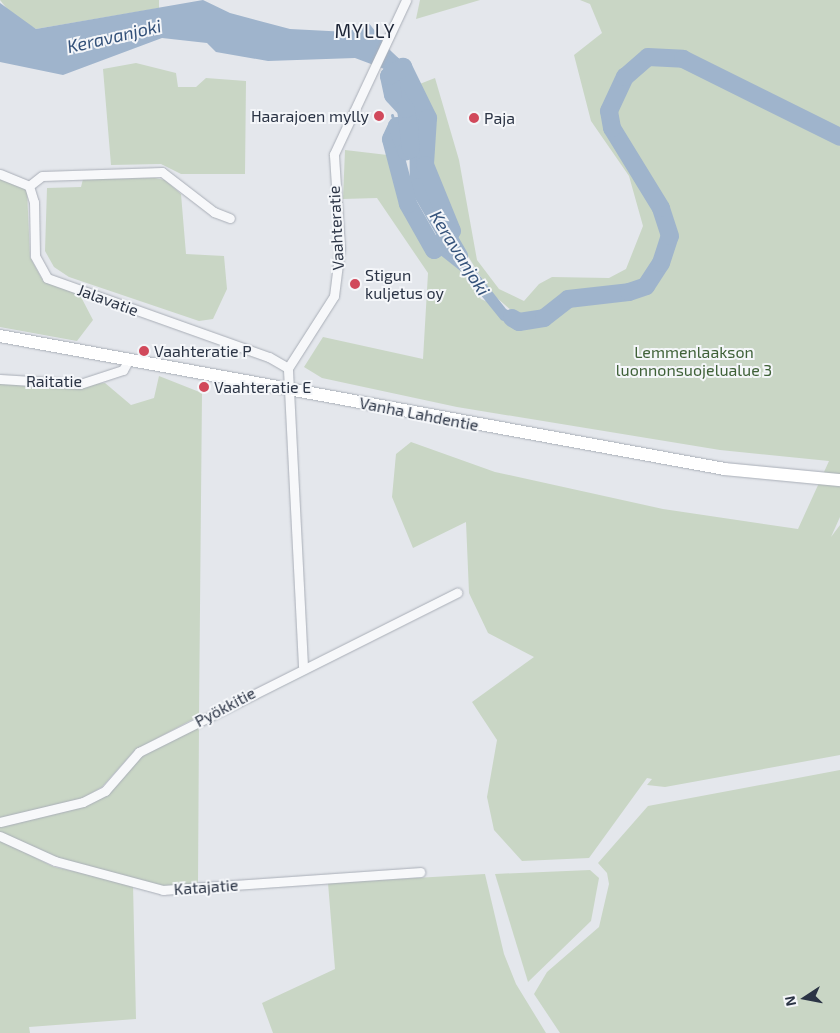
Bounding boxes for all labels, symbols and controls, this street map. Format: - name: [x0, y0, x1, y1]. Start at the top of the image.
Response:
- water label: Keravanjoki: [65, 15, 163, 57]
- district label: MYLLY: [334, 20, 396, 42]
- place label: Haarajoen mylly: [251, 106, 369, 126]
- place label: Paja: [484, 108, 515, 128]
- marker: Haarajoen mylly: [373, 110, 385, 122]
- marker: Paja: [468, 112, 480, 124]
- street label: Vaahteratie: [324, 185, 348, 271]
- water label: Keravanjoki: [425, 207, 495, 299]
- place label: Stigun kuljetus oy: [365, 265, 444, 303]
- marker: Stigun kuljetus oy: [349, 278, 361, 290]
- street label: Jalavatie: [75, 280, 141, 320]
- place label: Vaahteratie P: [154, 341, 252, 361]
- park label: Lemmenlaakson luonnonsuojelualue 3: [616, 342, 772, 380]
- marker: Vaahteratie P: [138, 345, 150, 357]
- street label: Raitatie: [26, 371, 82, 391]
- place label: Vaahteratie E: [214, 377, 311, 397]
- marker: Vaahteratie E: [198, 381, 210, 393]
- street label: Vanha Lahdentie: [358, 393, 480, 435]
- street label: Pyökkitie: [191, 683, 259, 731]
- street label: Katajatie: [173, 875, 239, 899]
- north arrow: [780, 973, 830, 1023]
- text: N: [780, 994, 799, 1008]

